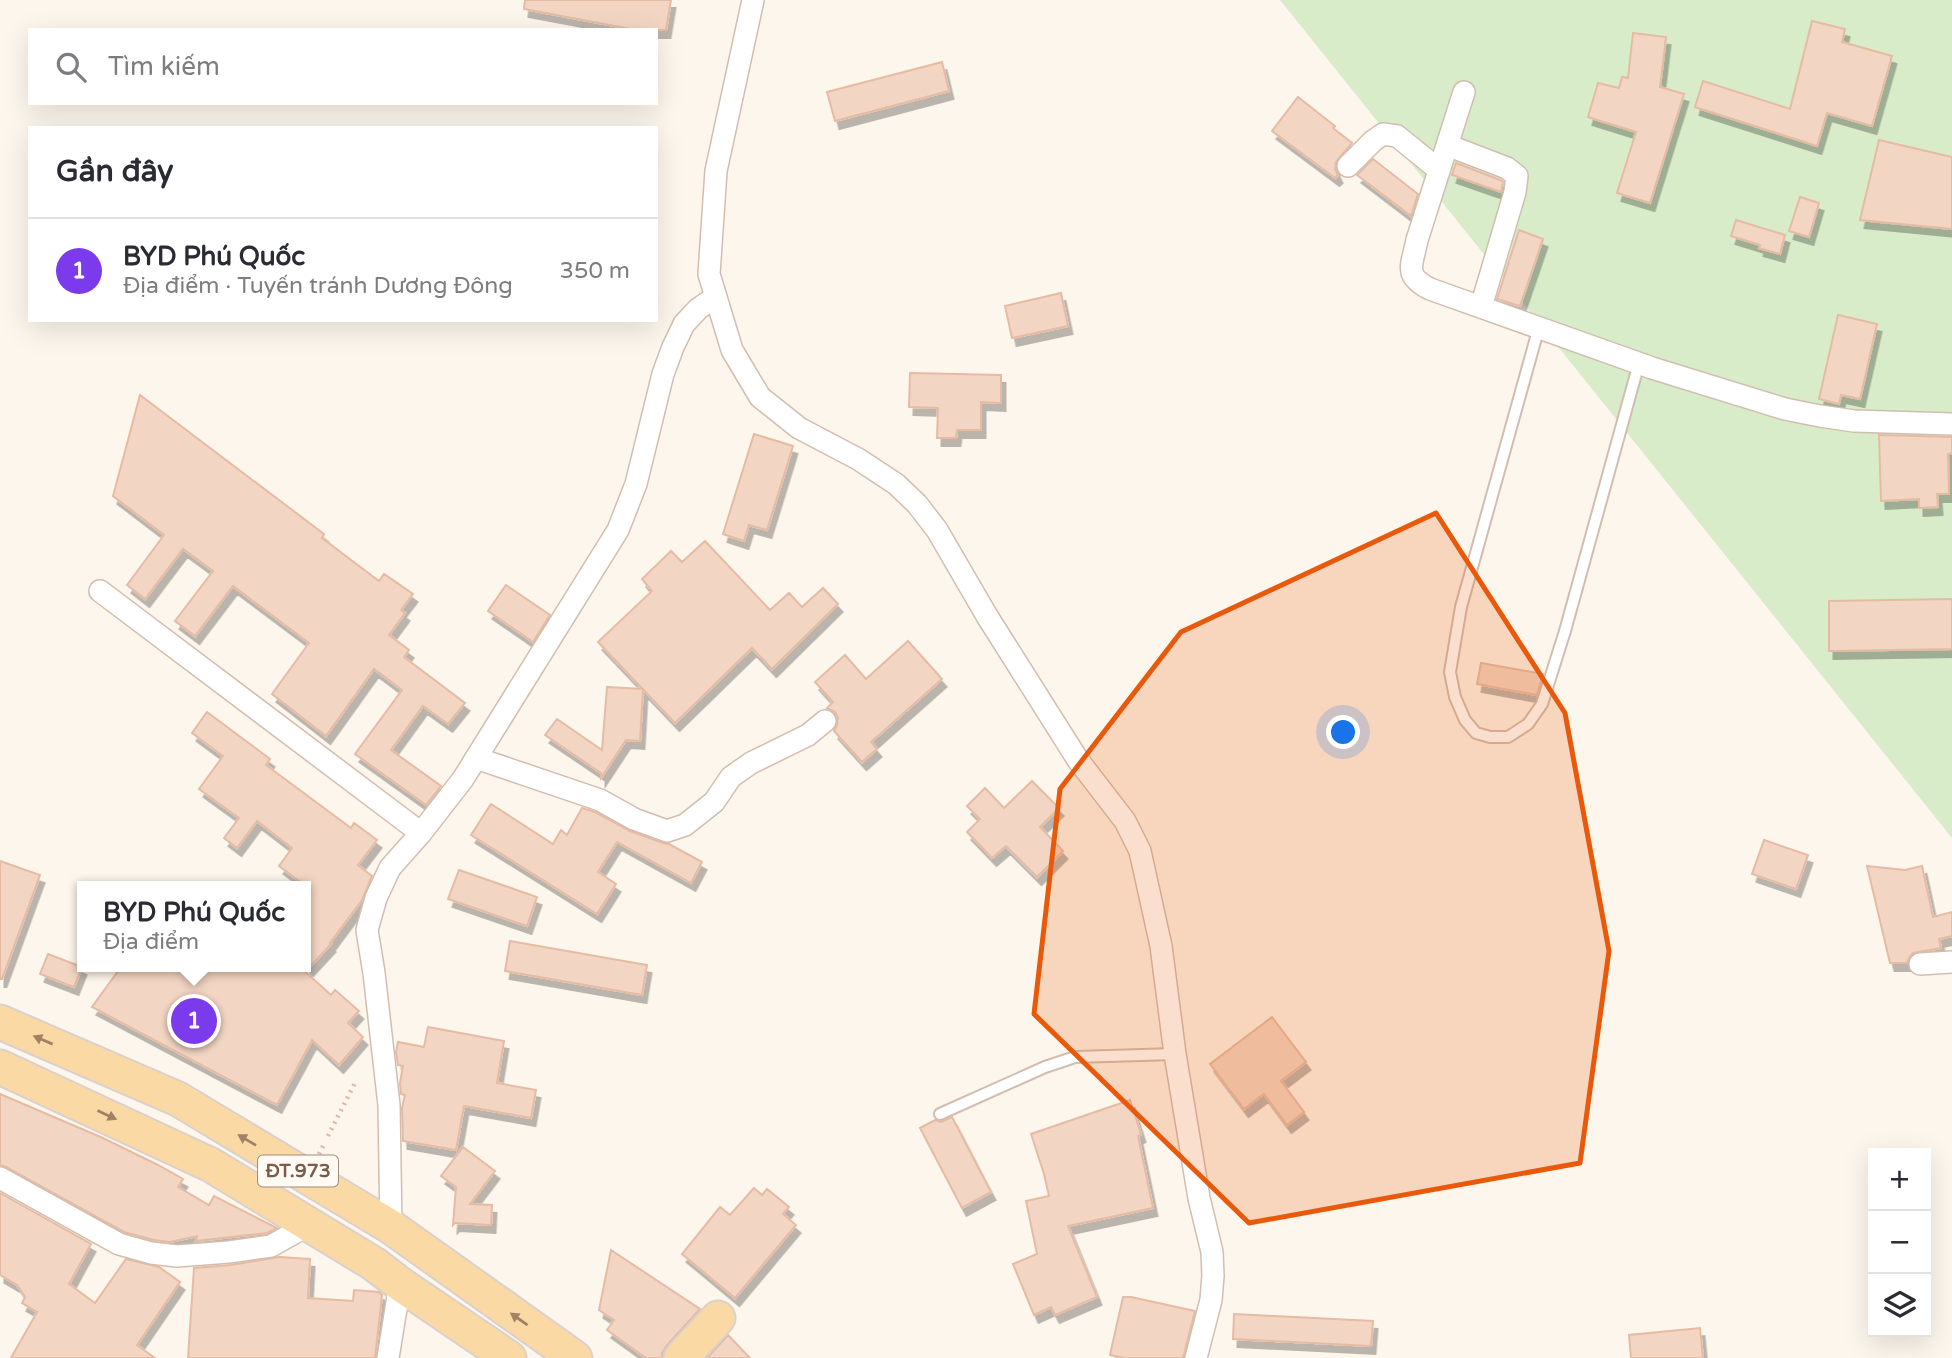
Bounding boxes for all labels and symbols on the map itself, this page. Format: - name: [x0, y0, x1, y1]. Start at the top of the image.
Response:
- your location: [1326, 715, 1360, 749]
- pin: 1: [171, 995, 217, 1047]
- one-way arrow: [33, 1034, 54, 1045]
- one-way arrow: [97, 1109, 117, 1121]
- one-way arrow: [238, 1134, 257, 1147]
- road number: ĐT.973: [258, 1156, 338, 1186]
- one-way arrow: [510, 1312, 528, 1326]

